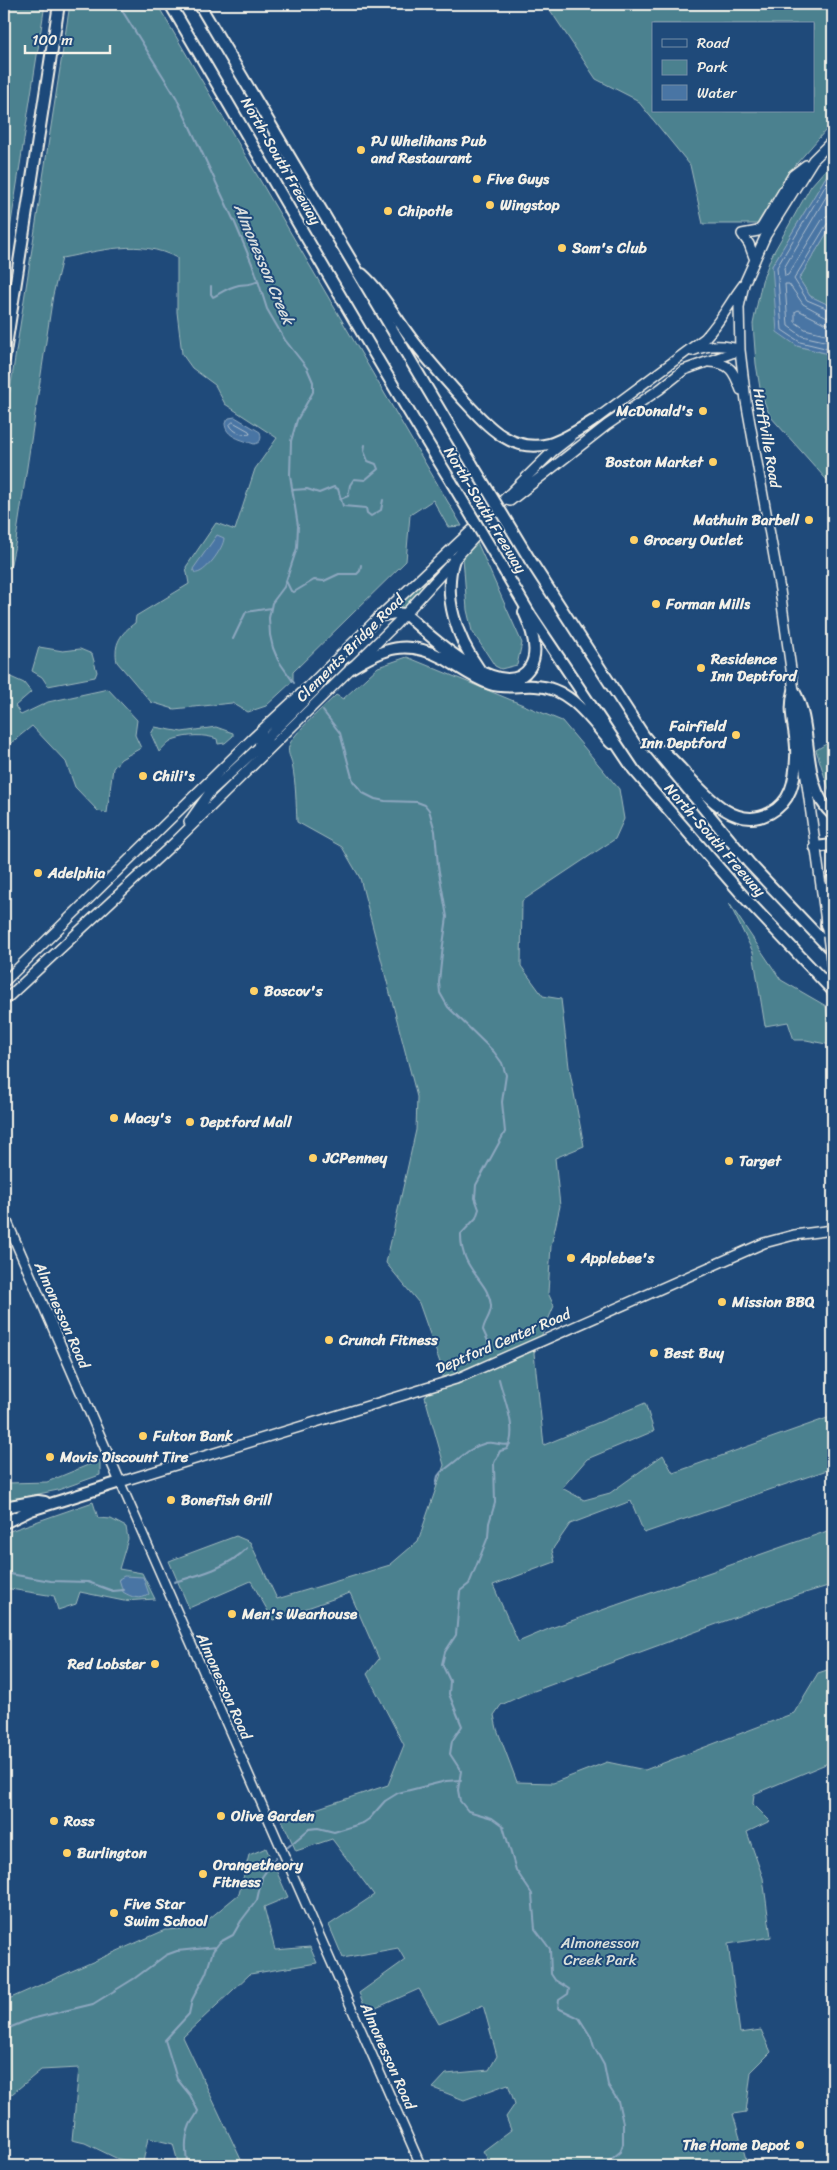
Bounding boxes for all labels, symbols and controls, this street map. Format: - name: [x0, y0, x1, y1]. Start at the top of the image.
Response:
- scale bar: [25, 22, 110, 54]
- legend: [652, 22, 814, 112]
- text: 100 m: [32, 27, 73, 53]
- text: Road: [697, 30, 730, 56]
- text: Park: [697, 54, 728, 80]
- text: Water: [697, 80, 737, 106]
- street label: North-South Freeway: [234, 92, 328, 230]
- place label: PJ Whelihans Pub and Restaurant: [370, 128, 486, 171]
- marker: PJ Whelihans Pub and Restaurant: [355, 144, 367, 156]
- place label: Five Guys: [486, 166, 550, 192]
- marker: Five Guys: [471, 173, 483, 185]
- place label: Wingstop: [500, 192, 560, 218]
- water label: Almonesson Creek: [225, 198, 304, 332]
- place label: Chipotle: [397, 198, 453, 224]
- marker: Wingstop: [484, 199, 496, 211]
- marker: Chipotle: [382, 205, 394, 217]
- place label: Sam's Club: [571, 235, 648, 261]
- marker: Sam's Club: [556, 242, 568, 254]
- street label: Hurffville Road: [745, 386, 789, 491]
- place label: McDonald's: [615, 398, 694, 424]
- marker: McDonald's: [697, 405, 709, 417]
- street label: North-South Freeway: [437, 441, 533, 579]
- place label: Boston Market: [605, 449, 704, 475]
- marker: Boston Market: [707, 456, 719, 468]
- place label: Mathuin Barbell: [692, 507, 800, 533]
- marker: Mathuin Barbell: [803, 514, 815, 526]
- place label: Grocery Outlet: [643, 527, 743, 553]
- marker: Grocery Outlet: [628, 534, 640, 546]
- street label: Clements Bridge Road: [290, 587, 411, 708]
- place label: Forman Mills: [665, 591, 751, 617]
- marker: Forman Mills: [650, 598, 662, 610]
- place label: Residence Inn Deptford: [710, 646, 798, 689]
- marker: Residence Inn Deptford: [695, 662, 707, 674]
- place label: Fairfield Inn Deptford: [640, 713, 728, 756]
- marker: Fairfield Inn Deptford: [730, 729, 742, 741]
- place label: Chili's: [152, 763, 195, 789]
- marker: Chili's: [137, 770, 149, 782]
- street label: North-South Freeway: [658, 777, 772, 903]
- place label: Adelphia: [47, 860, 106, 886]
- marker: Adelphia: [32, 867, 44, 879]
- place label: Boscov's: [264, 978, 324, 1004]
- marker: Boscov's: [248, 985, 260, 997]
- place label: Macy's: [123, 1105, 172, 1131]
- place label: Deptford Mall: [200, 1109, 292, 1135]
- marker: Macy's: [108, 1112, 120, 1124]
- marker: Deptford Mall: [184, 1116, 196, 1128]
- place label: JCPenney: [322, 1145, 388, 1171]
- place label: Target: [739, 1148, 782, 1174]
- marker: JCPenney: [307, 1152, 319, 1164]
- marker: Target: [723, 1155, 735, 1167]
- place label: Applebee's: [580, 1245, 655, 1271]
- marker: Applebee's: [565, 1252, 577, 1264]
- street label: Almonesson Road: [26, 1256, 98, 1374]
- place label: Mission BBQ: [731, 1289, 815, 1315]
- marker: Mission BBQ: [716, 1296, 728, 1308]
- street label: Deptford Center Road: [431, 1300, 576, 1381]
- place label: Crunch Fitness: [338, 1327, 439, 1353]
- marker: Crunch Fitness: [323, 1334, 335, 1346]
- place label: Best Buy: [664, 1340, 724, 1366]
- marker: Best Buy: [648, 1347, 660, 1359]
- place label: Fulton Bank: [152, 1423, 234, 1449]
- marker: Fulton Bank: [137, 1430, 149, 1442]
- place label: Mavis Discount Tire: [59, 1444, 189, 1470]
- marker: Mavis Discount Tire: [44, 1451, 56, 1463]
- place label: Bonefish Grill: [181, 1487, 273, 1513]
- marker: Bonefish Grill: [165, 1494, 177, 1506]
- place label: Men's Wearhouse: [241, 1601, 358, 1627]
- marker: Men's Wearhouse: [226, 1608, 238, 1620]
- street label: Almonesson Road: [188, 1627, 260, 1745]
- place label: Red Lobster: [67, 1651, 147, 1677]
- marker: Red Lobster: [149, 1658, 161, 1670]
- place label: Olive Garden: [230, 1803, 315, 1829]
- place label: Ross: [63, 1808, 96, 1834]
- marker: Olive Garden: [215, 1810, 227, 1822]
- marker: Ross: [48, 1815, 60, 1827]
- place label: Burlington: [77, 1840, 148, 1866]
- marker: Burlington: [61, 1847, 73, 1859]
- place label: Orangetheory Fitness: [212, 1852, 304, 1895]
- marker: Orangetheory Fitness: [197, 1868, 209, 1880]
- place label: Five Star Swim School: [123, 1891, 208, 1934]
- marker: Five Star Swim School: [108, 1907, 120, 1919]
- park label: Almonesson Creek Park: [560, 1930, 639, 1973]
- street label: Almonesson Road: [352, 1997, 424, 2115]
- place label: The Home Depot: [683, 2132, 790, 2158]
- marker: The Home Depot: [794, 2139, 806, 2151]

